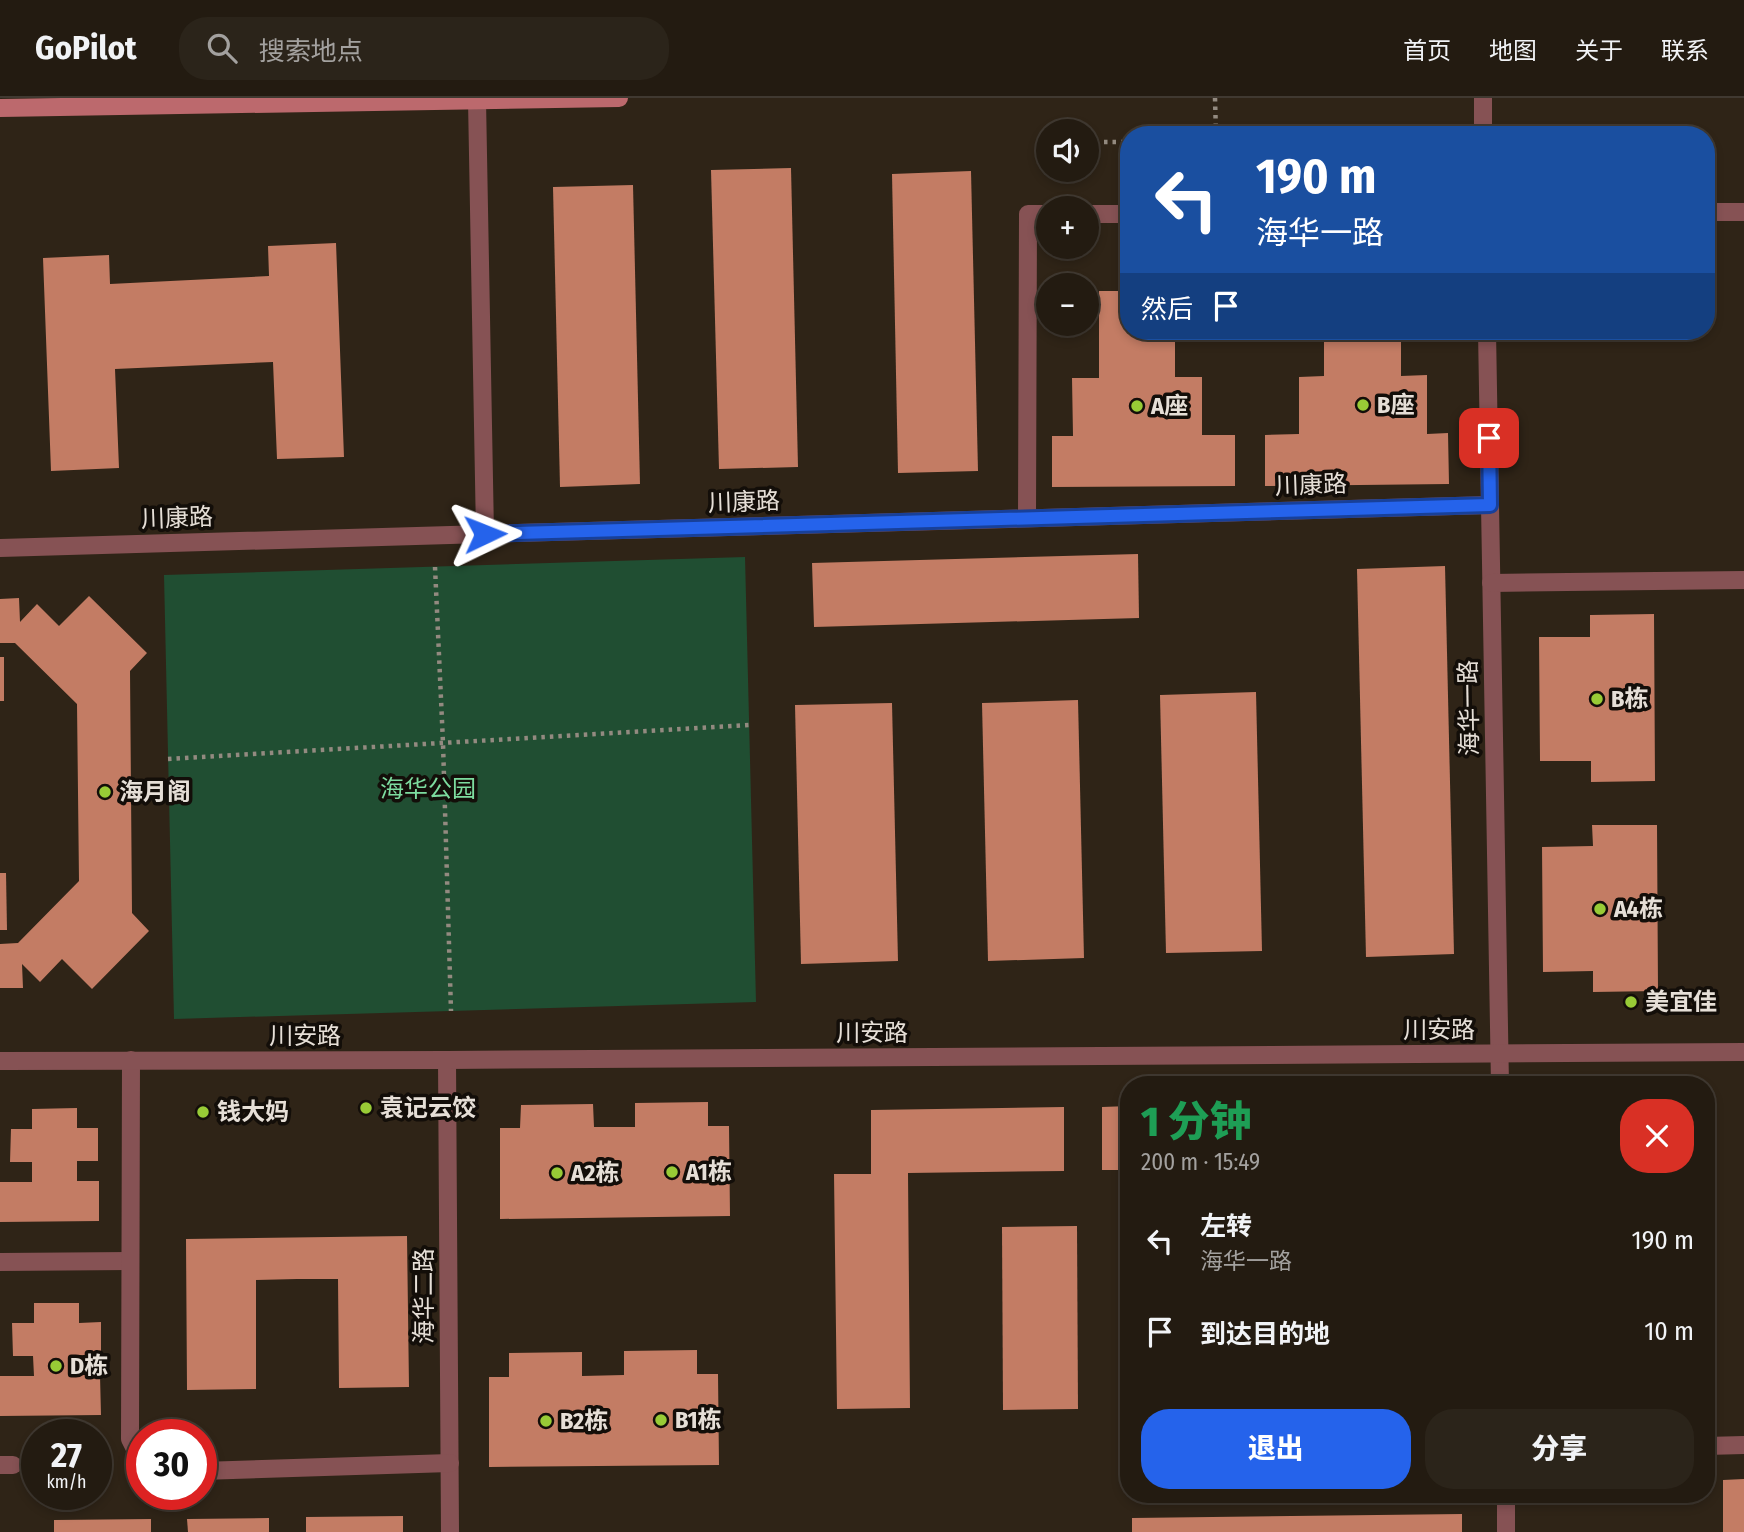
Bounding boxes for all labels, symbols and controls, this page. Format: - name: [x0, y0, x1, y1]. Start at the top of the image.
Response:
- search box: [179, 17, 669, 80]
- text: GoPilot: [35, 28, 137, 68]
- icon: search: [203, 29, 241, 67]
- text: 搜索地点: [259, 36, 363, 67]
- text: 首页: [1403, 37, 1451, 65]
- text: 地图: [1489, 37, 1537, 65]
- text: 关于: [1575, 37, 1623, 65]
- text: 联系: [1661, 37, 1709, 65]
- map controls: [1036, 119, 1099, 336]
- button: sound: [1036, 119, 1099, 182]
- text: 190 m: [1256, 147, 1376, 206]
- icon: left: [1141, 154, 1232, 245]
- button: +: [1036, 196, 1099, 259]
- text: 海华一路: [1256, 214, 1384, 252]
- button: −: [1036, 273, 1099, 336]
- icon: arrive: [1207, 287, 1245, 325]
- text: 然后: [1141, 294, 1193, 325]
- place label: B座: [1377, 391, 1414, 419]
- place label: A座: [1150, 392, 1188, 420]
- marker: B座: [1355, 397, 1371, 413]
- marker: A座: [1129, 398, 1145, 414]
- pin: [1459, 408, 1519, 468]
- icon: arrive: [1470, 419, 1508, 457]
- street label: 川康路: [1275, 470, 1347, 500]
- street label: 川康路: [708, 487, 780, 517]
- position arrow: [448, 497, 522, 571]
- street label: 川康路: [141, 503, 213, 533]
- street label: 海华一路: [1454, 660, 1484, 756]
- place label: B栋: [1611, 685, 1648, 713]
- marker: B栋: [1589, 691, 1605, 707]
- park label: 海华公园: [380, 775, 476, 803]
- place label: 海月阁: [119, 778, 191, 806]
- marker: 海月阁: [97, 784, 113, 800]
- place label: A4栋: [1613, 895, 1663, 923]
- marker: A4栋: [1592, 901, 1608, 917]
- place label: 美宜佳: [1645, 988, 1717, 1016]
- marker: 美宜佳: [1623, 994, 1639, 1010]
- street label: 川安路: [1403, 1016, 1475, 1044]
- street label: 川安路: [836, 1019, 908, 1047]
- street label: 川安路: [269, 1022, 341, 1050]
- place label: 袁记云饺: [380, 1094, 476, 1122]
- text: 1 分钟: [1141, 1097, 1252, 1147]
- place label: 钱大妈: [217, 1098, 289, 1126]
- button: close: [1620, 1099, 1694, 1173]
- marker: 袁记云饺: [358, 1100, 374, 1116]
- marker: 钱大妈: [195, 1104, 211, 1120]
- text: 200 m · 15:49: [1141, 1148, 1260, 1176]
- place label: A1栋: [685, 1158, 732, 1186]
- place label: A2栋: [570, 1159, 619, 1187]
- marker: A1栋: [664, 1164, 680, 1180]
- marker: A2栋: [549, 1165, 565, 1181]
- text: 左转: [1200, 1211, 1252, 1242]
- icon: left: [1141, 1222, 1179, 1260]
- text: 190 m: [1632, 1225, 1694, 1256]
- text: 海华一路: [1200, 1247, 1292, 1275]
- street label: 海华二路: [410, 1248, 438, 1344]
- icon: arrive: [1141, 1313, 1179, 1351]
- text: 10 m: [1644, 1316, 1694, 1347]
- text: 到达目的地: [1200, 1319, 1330, 1350]
- place label: D栋: [70, 1352, 108, 1380]
- marker: D栋: [48, 1358, 64, 1374]
- place label: B1栋: [675, 1406, 722, 1434]
- place label: B2栋: [560, 1407, 608, 1435]
- button: 退出: [1141, 1409, 1411, 1489]
- button: 分享: [1425, 1409, 1694, 1489]
- marker: B1栋: [653, 1412, 669, 1428]
- marker: B2栋: [538, 1413, 554, 1429]
- speed limit sign: 30: [126, 1419, 217, 1510]
- text: 27: [51, 1434, 82, 1476]
- text: km/h: [46, 1471, 87, 1493]

